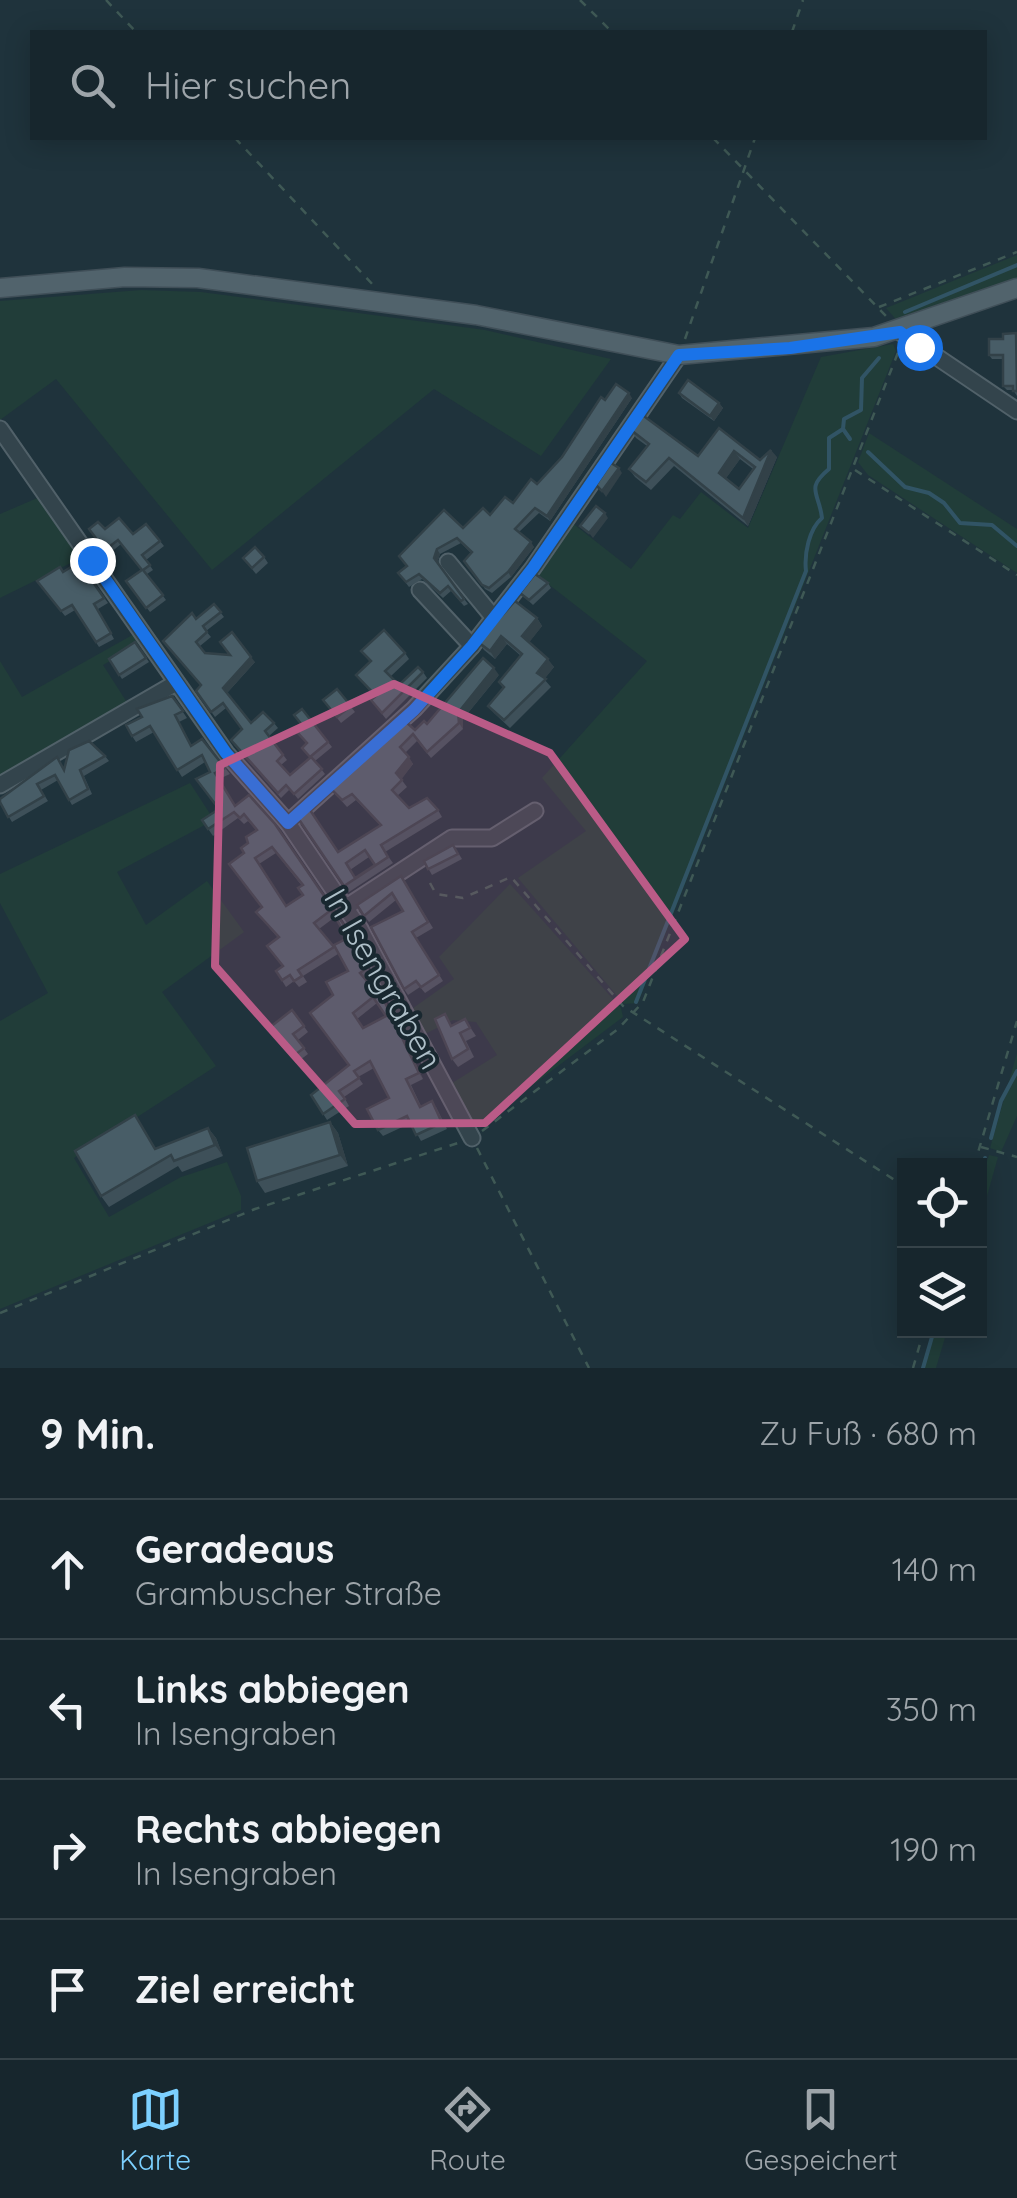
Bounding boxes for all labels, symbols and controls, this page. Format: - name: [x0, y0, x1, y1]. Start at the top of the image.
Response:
- search box: [30, 30, 987, 140]
- icon: search: [65, 58, 120, 113]
- text: Hier suchen: [145, 61, 351, 109]
- route start: [897, 325, 943, 371]
- route end: [70, 538, 116, 584]
- street label: In Isengraben: [316, 881, 452, 1076]
- map controls: [897, 1158, 987, 1338]
- button: locate: [897, 1158, 987, 1248]
- button: layers: [897, 1248, 987, 1338]
- text: 9 Min.: [40, 1407, 155, 1460]
- text: Zu Fuß · 680 m: [759, 1413, 977, 1453]
- text: Geradeaus: [135, 1525, 334, 1573]
- icon: ahead: [40, 1542, 95, 1597]
- text: 140 m: [892, 1549, 977, 1589]
- text: Grambuscher Straße: [135, 1573, 442, 1613]
- text: Links abbiegen: [135, 1665, 410, 1713]
- icon: left: [40, 1682, 95, 1737]
- text: 350 m: [886, 1689, 977, 1729]
- text: In Isengraben: [135, 1713, 337, 1753]
- text: Rechts abbiegen: [135, 1805, 442, 1853]
- icon: right: [40, 1822, 95, 1877]
- text: 190 m: [890, 1829, 977, 1869]
- text: In Isengraben: [135, 1853, 337, 1893]
- icon: arrive: [40, 1962, 95, 2017]
- text: Ziel erreicht: [135, 1965, 355, 2013]
- tab: Karte: [119, 2082, 191, 2177]
- tab: Route: [429, 2082, 506, 2177]
- tab: Gespeichert: [744, 2082, 898, 2177]

